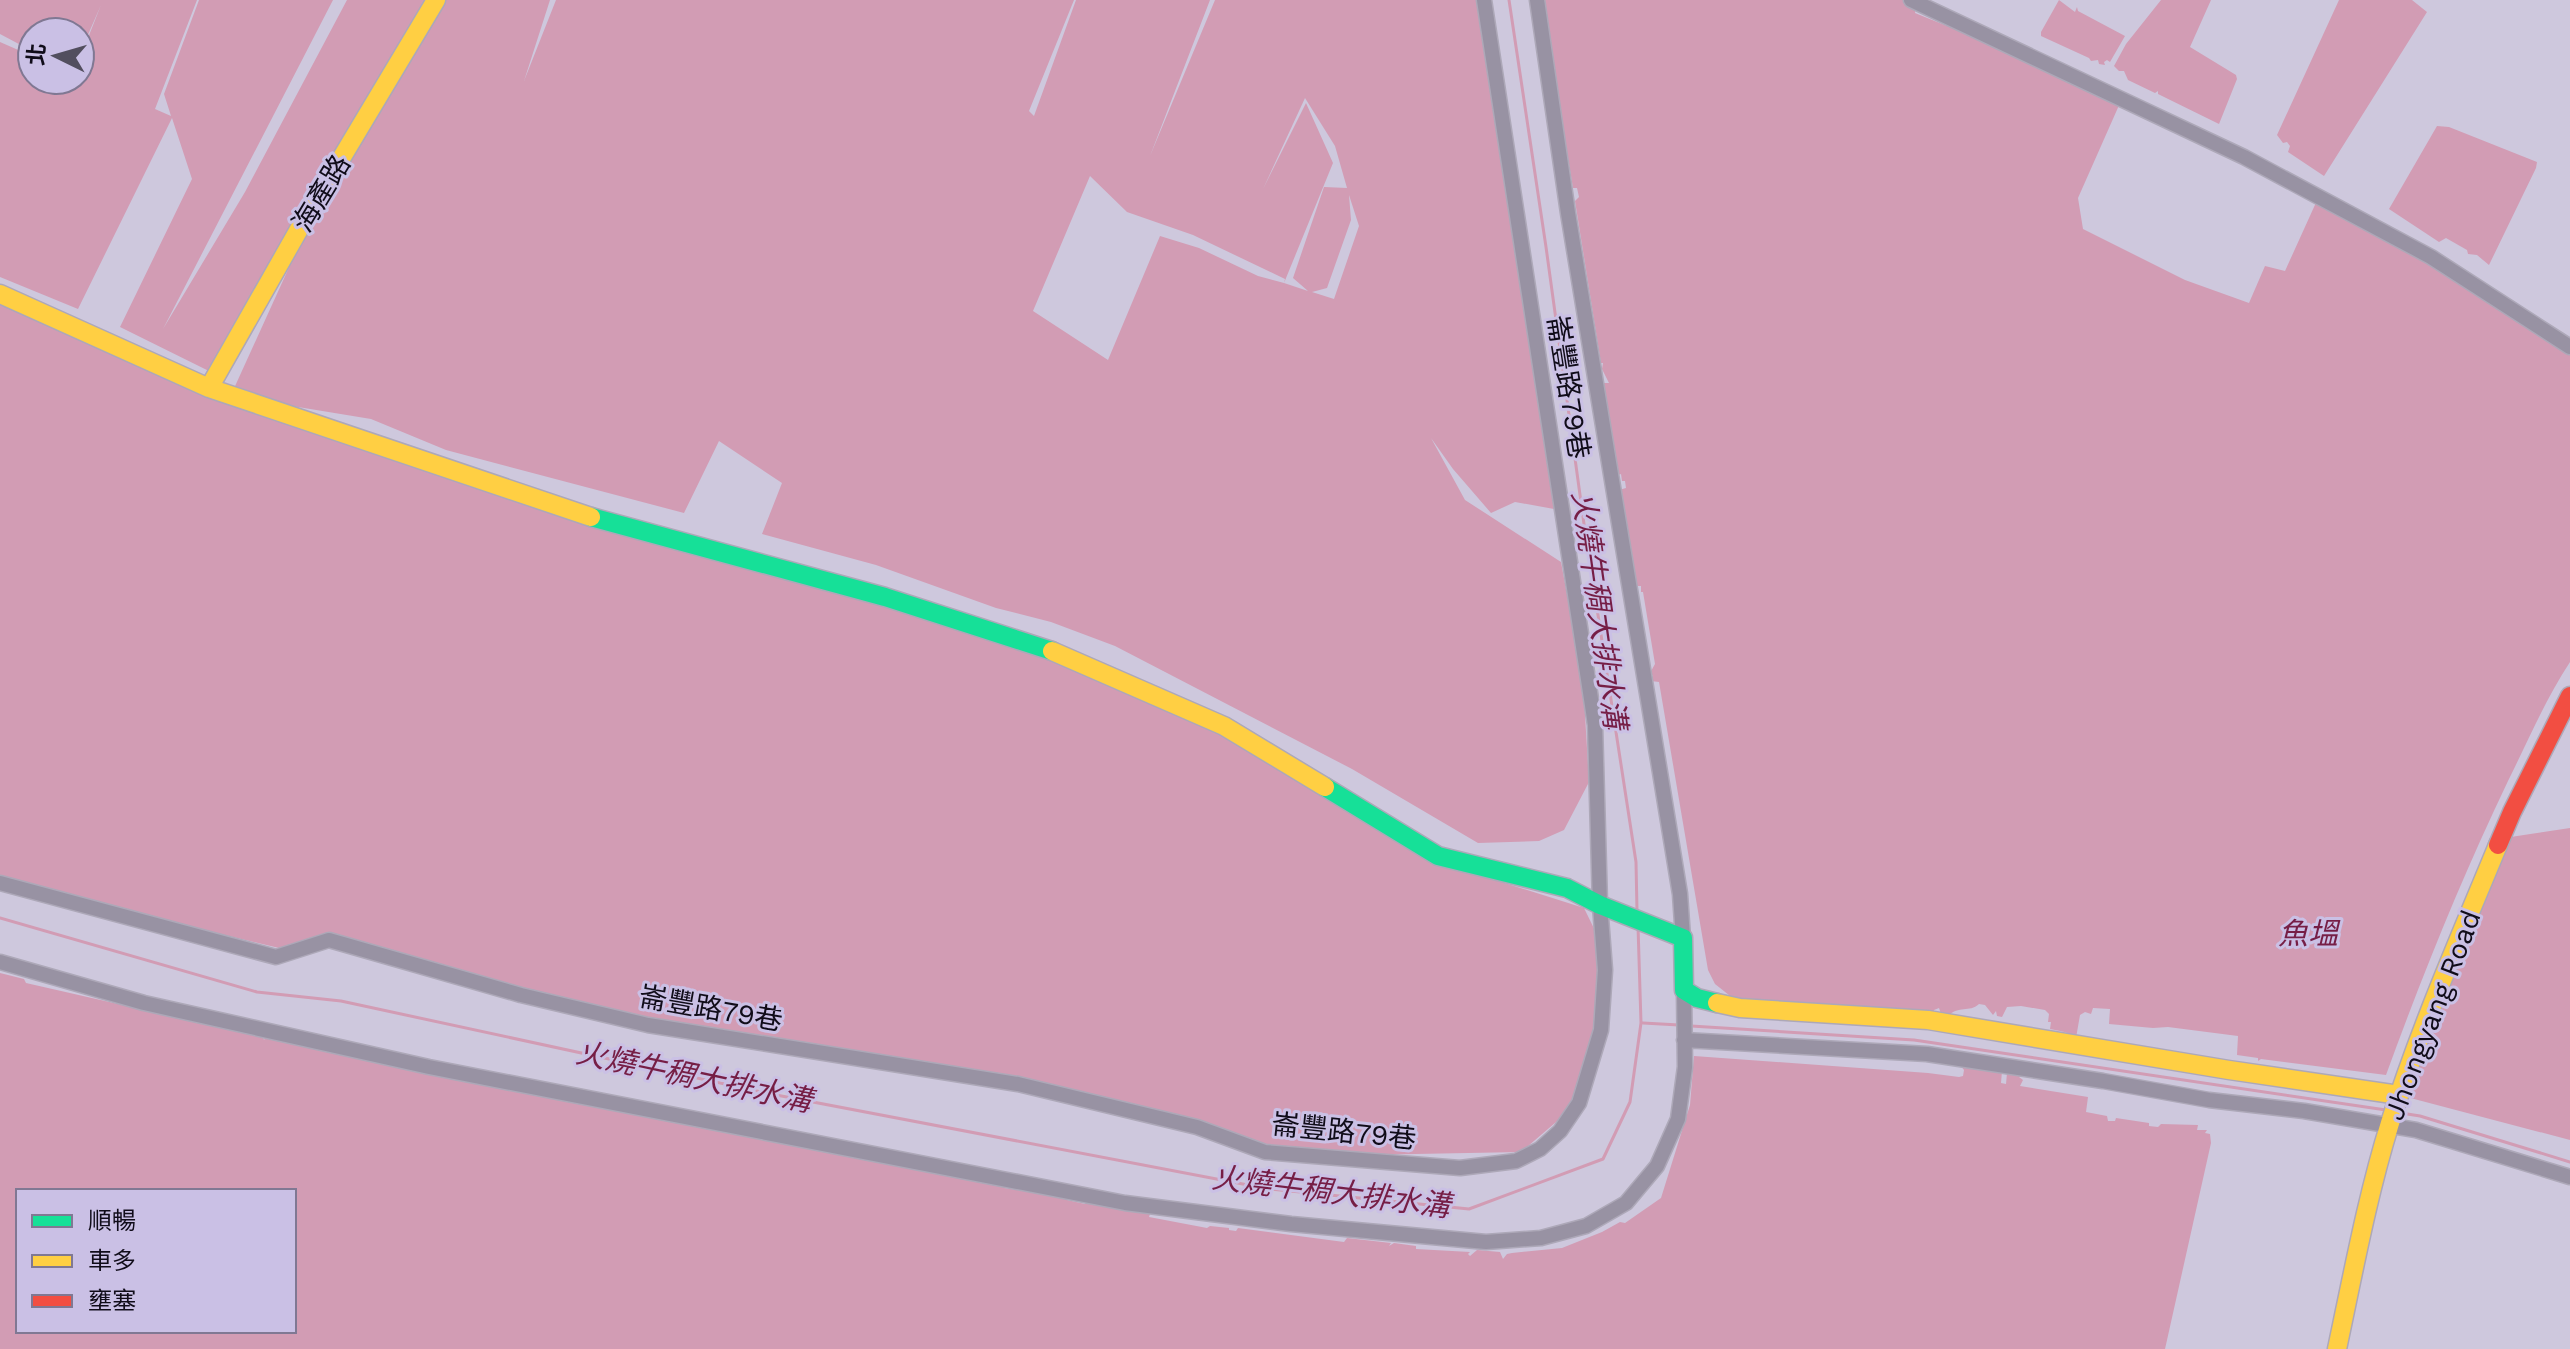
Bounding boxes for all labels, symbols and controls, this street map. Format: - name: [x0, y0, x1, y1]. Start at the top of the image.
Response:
- north arrow: [16, 16, 96, 96]
- text: 北: [23, 42, 50, 66]
- street label: 海產路: [286, 149, 357, 238]
- street label: 崙豐路79巷: [1541, 313, 1596, 461]
- water label: 火燒牛稠大排水溝: [1565, 489, 1634, 735]
- street label: Jhongyang Road: [2377, 906, 2488, 1125]
- water label: 魚塭: [2278, 916, 2341, 951]
- street label: 崙豐路79巷: [637, 980, 785, 1037]
- water label: 火燒牛稠大排水溝: [573, 1034, 819, 1119]
- street label: 崙豐路79巷: [1270, 1108, 1418, 1155]
- water label: 火燒牛稠大排水溝: [1210, 1160, 1456, 1224]
- legend: [16, 1189, 296, 1333]
- text: 順暢: [88, 1207, 136, 1235]
- text: 車多: [88, 1247, 136, 1275]
- text: 壅塞: [88, 1287, 136, 1315]

